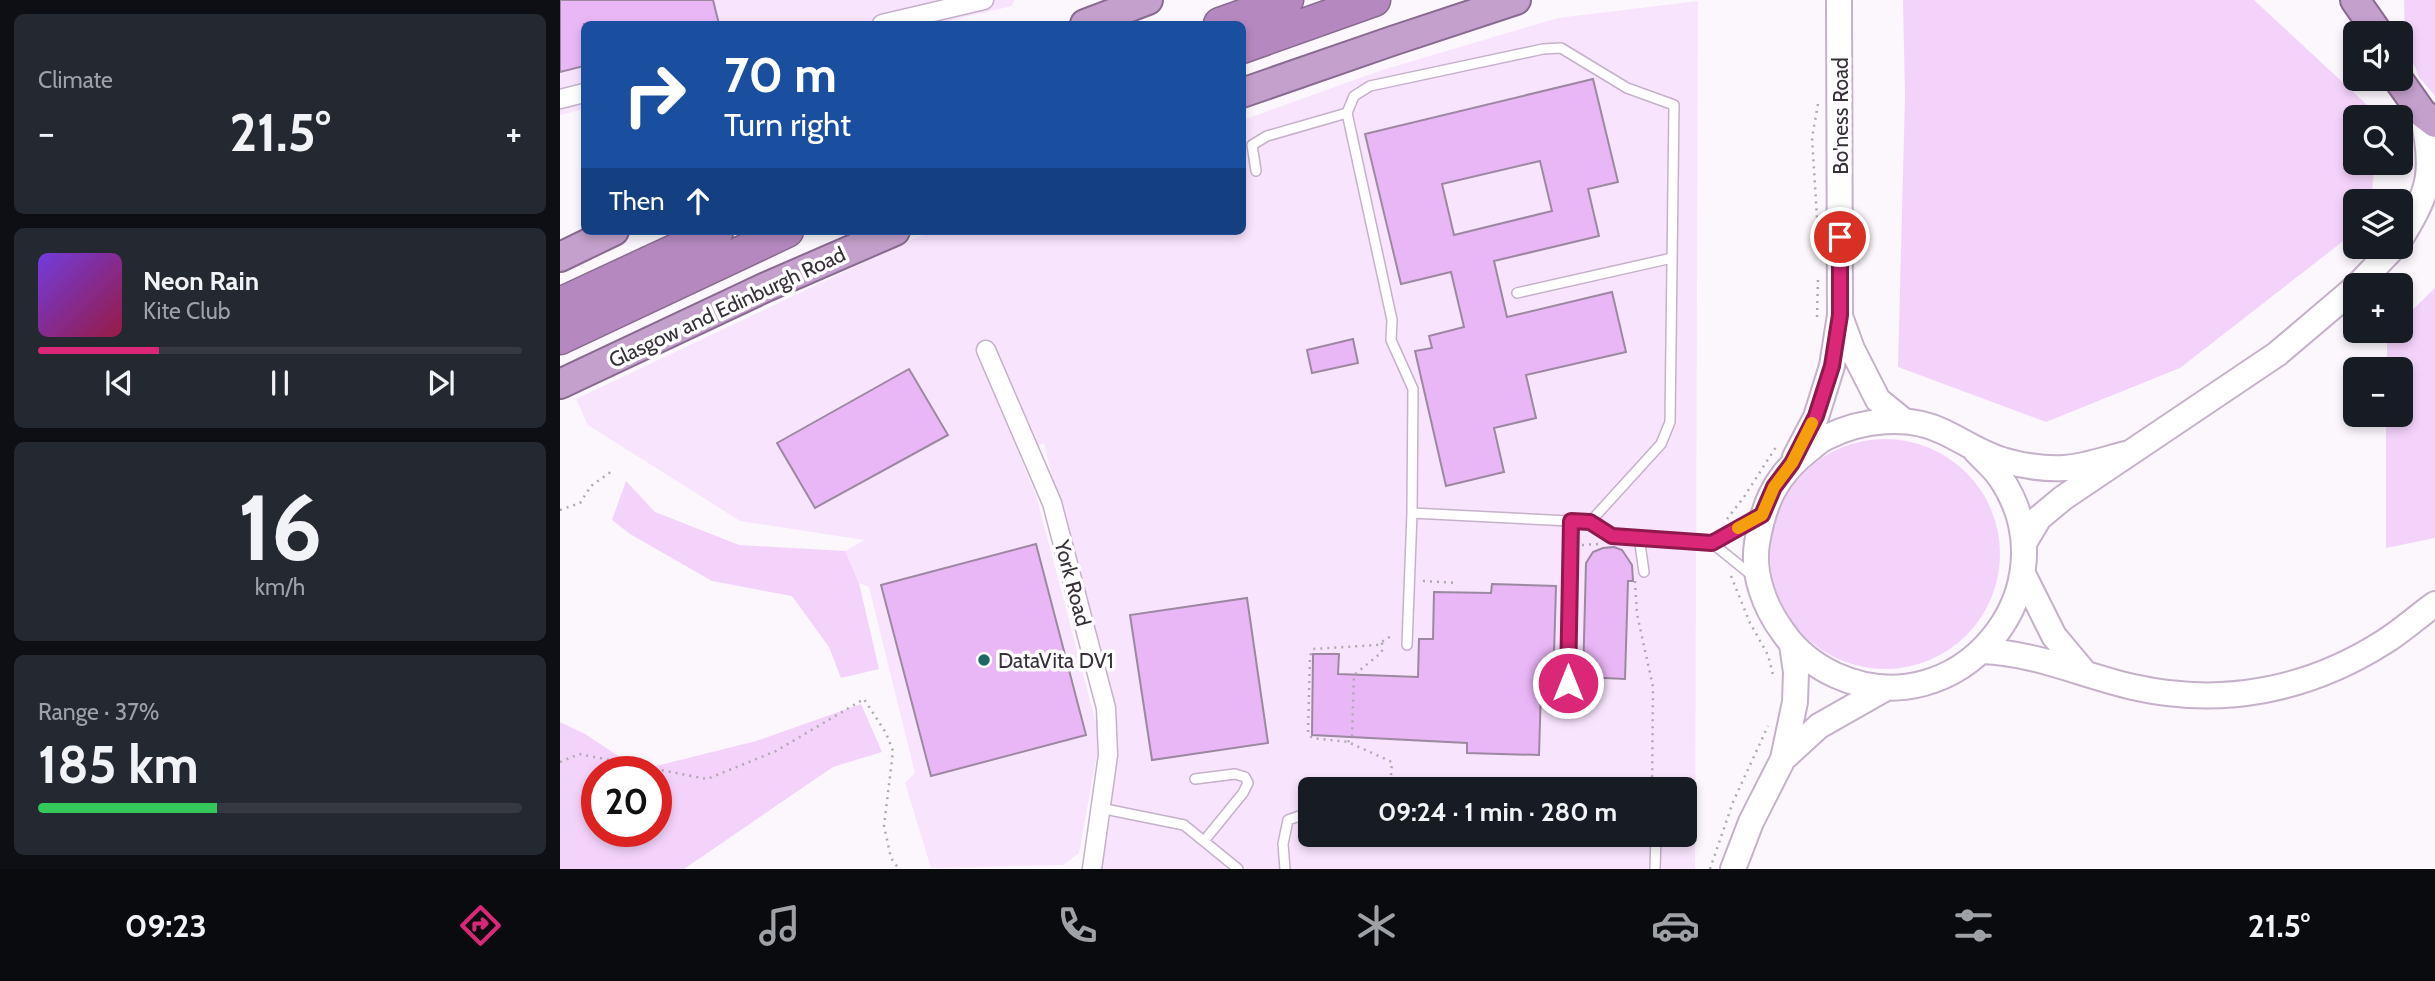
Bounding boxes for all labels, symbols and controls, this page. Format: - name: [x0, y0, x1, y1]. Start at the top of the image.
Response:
- map controls: [2343, 21, 2413, 427]
- button: sound: [2343, 21, 2413, 91]
- text: 70 m: [724, 45, 837, 104]
- icon: right: [609, 49, 700, 140]
- street label: Bo'ness Road: [1828, 57, 1853, 175]
- text: Climate: [38, 66, 113, 94]
- text: 21.5°: [229, 101, 331, 164]
- text: Turn right: [724, 105, 851, 144]
- button: search: [2343, 105, 2413, 175]
- text: −: [38, 109, 55, 156]
- text: +: [505, 109, 522, 156]
- icon: ahead: [679, 182, 717, 220]
- text: Then: [609, 185, 665, 217]
- button: layers: [2343, 189, 2413, 259]
- pin: [1810, 207, 1870, 267]
- icon: arrive: [1821, 218, 1859, 256]
- street label: Glasgow and Edinburgh Road: [605, 241, 849, 373]
- text: Neon Rain: [143, 265, 259, 297]
- button: +: [2343, 273, 2413, 343]
- text: Kite Club: [143, 297, 230, 325]
- button: −: [2343, 357, 2413, 427]
- icon: previous: [100, 364, 138, 402]
- icon: pause: [261, 364, 299, 402]
- icon: next: [422, 364, 460, 402]
- text: 16: [238, 472, 322, 583]
- street label: York Road: [1049, 536, 1096, 629]
- text: km/h: [255, 573, 305, 601]
- position arrow: [1531, 646, 1605, 720]
- place label: DataVita DV1: [998, 648, 1114, 673]
- marker: DataVita DV1: [976, 652, 992, 668]
- text: Range · 37%: [38, 698, 159, 726]
- text: 185 km: [38, 733, 199, 796]
- speed limit sign: 20: [581, 756, 672, 847]
- text: 09:24 · 1 min · 280 m: [1378, 796, 1617, 828]
- icon: directions: [456, 901, 505, 950]
- icon: music: [755, 901, 804, 950]
- icon: phone: [1053, 901, 1102, 950]
- icon: climate: [1352, 901, 1401, 950]
- icon: car: [1651, 901, 1700, 950]
- icon: filters: [1949, 901, 1998, 950]
- text: 09:23: [125, 906, 207, 945]
- text: 21.5°: [2248, 906, 2310, 945]

